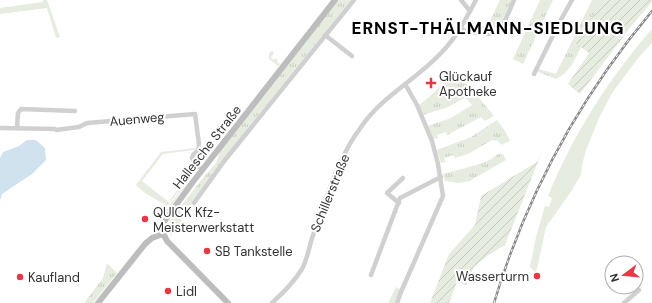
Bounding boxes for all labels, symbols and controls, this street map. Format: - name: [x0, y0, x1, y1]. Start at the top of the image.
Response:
- district label: ERNST-THÄLMANN-SIEDLUNG: [351, 17, 625, 39]
- place label: Glückauf Apotheke: [439, 68, 497, 100]
- marker: Glückauf Apotheke: [426, 78, 436, 88]
- street label: Hallesche Straße: [169, 102, 245, 192]
- street label: Auenweg: [109, 108, 165, 130]
- street label: Schillerstraße: [307, 152, 353, 234]
- place label: QUICK Kfz- Meisterwerkstatt: [153, 204, 254, 236]
- marker: QUICK Kfz- Meisterwerkstatt: [140, 214, 150, 224]
- place label: SB Tankstelle: [215, 243, 293, 260]
- marker: SB Tankstelle: [202, 246, 212, 256]
- north arrow: [604, 255, 644, 295]
- place label: Wasserturm: [456, 268, 529, 285]
- place label: Kaufland: [28, 269, 80, 286]
- marker: Wasserturm: [532, 271, 542, 281]
- marker: Kaufland: [15, 272, 25, 282]
- text: N: [607, 272, 622, 284]
- place label: Lidl: [176, 283, 197, 300]
- marker: Lidl: [163, 286, 173, 296]

